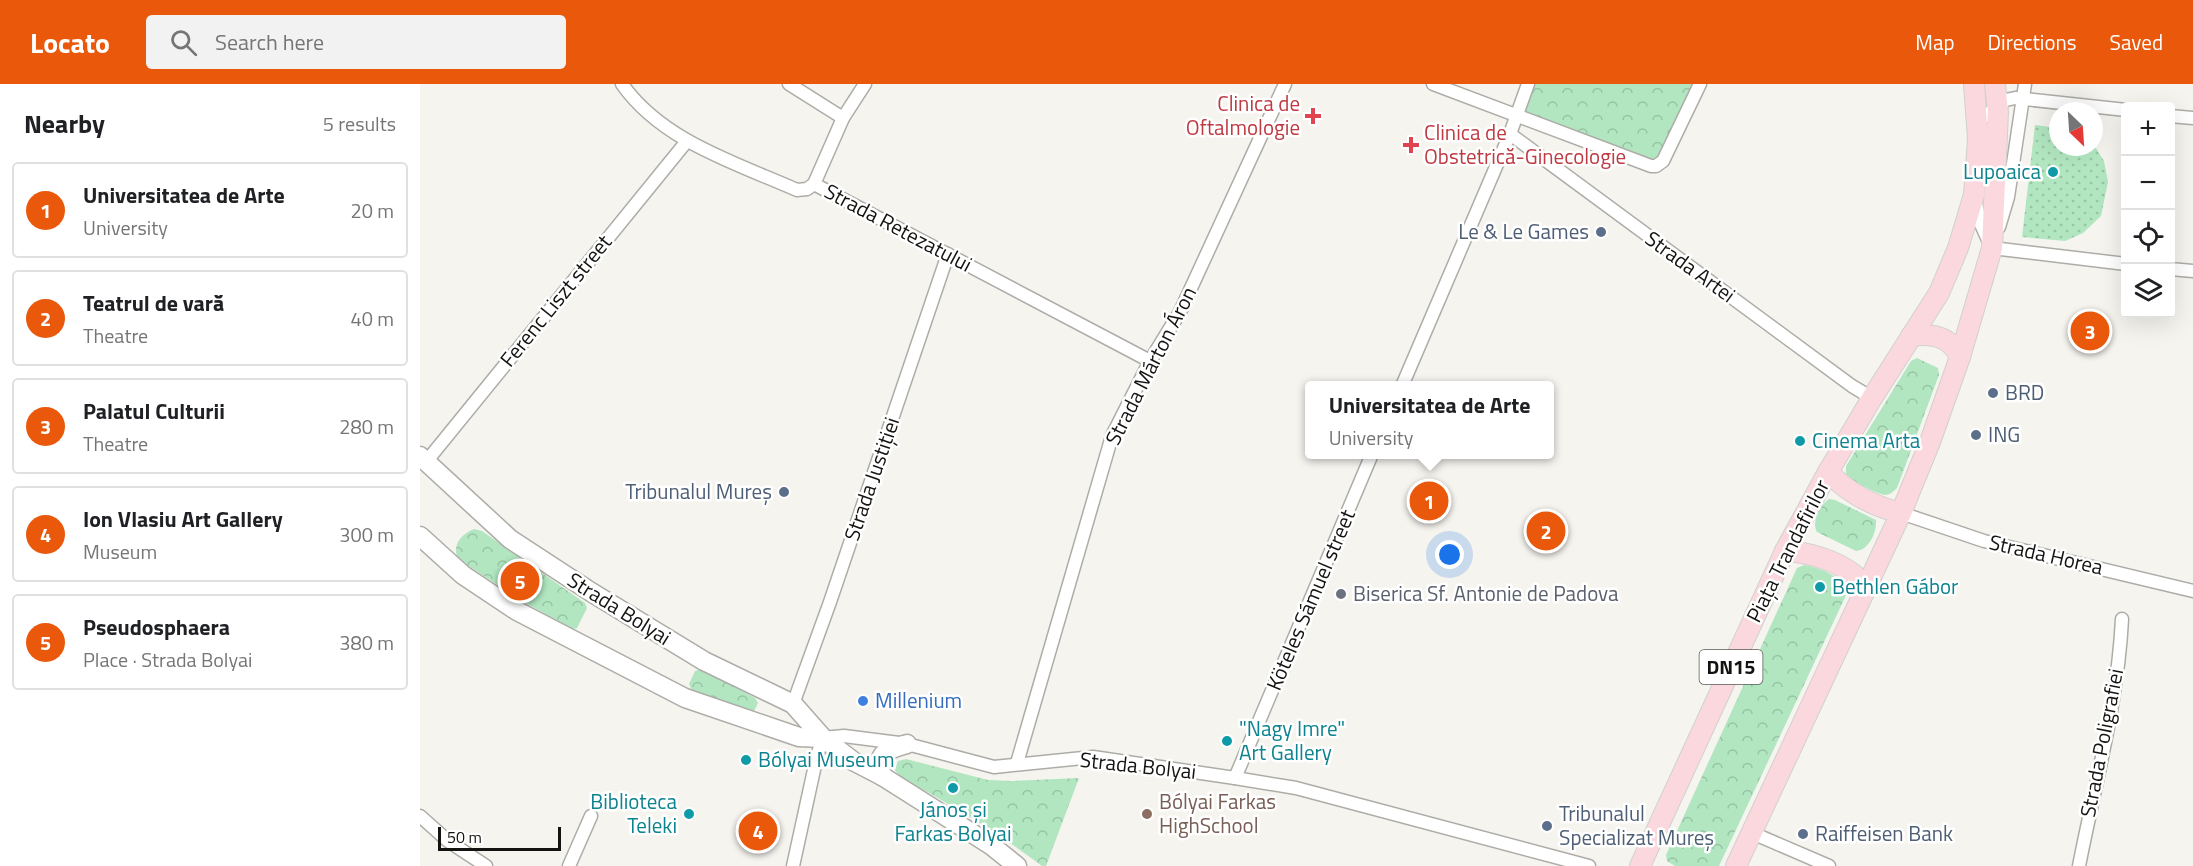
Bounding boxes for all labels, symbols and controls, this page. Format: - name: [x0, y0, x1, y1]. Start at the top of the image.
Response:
- search box: [146, 15, 566, 69]
- text: Locato: [30, 21, 110, 64]
- text: Search here: [215, 25, 324, 59]
- icon: search: [167, 26, 200, 59]
- text: Map: [1915, 26, 1955, 58]
- text: Directions: [1988, 26, 2077, 58]
- text: Saved: [2110, 26, 2163, 58]
- place label: Clinica de Oftalmologie: [1186, 87, 1300, 143]
- north arrow: [2049, 102, 2103, 156]
- map controls: [2121, 102, 2175, 318]
- button: +: [2121, 102, 2175, 156]
- text: Nearby: [24, 104, 105, 143]
- marker: Clinica de Oftalmologie: [1304, 107, 1322, 125]
- text: 5 results: [323, 108, 396, 139]
- place label: Clinica de Obstetrică-Ginecologie: [1424, 116, 1626, 172]
- marker: Clinica de Obstetrică-Ginecologie: [1402, 136, 1420, 154]
- place label: Lupoaica: [1963, 155, 2041, 187]
- button: −: [2121, 156, 2175, 210]
- marker: Lupoaica: [2046, 165, 2060, 179]
- street label: Strada Retezatului: [819, 175, 978, 280]
- text: Universitatea de Arte: [83, 178, 285, 212]
- text: 1: [40, 195, 51, 226]
- text: 20 m: [350, 195, 394, 226]
- button: locate: [2121, 210, 2175, 264]
- text: University: [83, 212, 168, 243]
- place label: Le & Le Games: [1458, 215, 1589, 247]
- street label: Strada Artei: [1639, 222, 1742, 310]
- marker: Le & Le Games: [1594, 225, 1608, 239]
- street label: Ferenc Liszt street: [492, 227, 619, 374]
- button: layers: [2121, 264, 2175, 318]
- street label: Strada Márton Áron: [1096, 281, 1204, 450]
- text: Teatrul de vară: [83, 286, 224, 320]
- text: 2: [40, 303, 51, 334]
- text: 40 m: [350, 303, 394, 334]
- pin: 3: [2070, 308, 2110, 354]
- text: Theatre: [83, 320, 148, 351]
- place label: BRD: [2005, 376, 2044, 408]
- popup: [1305, 381, 1554, 459]
- marker: BRD: [1986, 386, 2000, 400]
- text: Universitatea de Arte: [1329, 388, 1530, 422]
- text: Palatul Culturii: [83, 394, 225, 428]
- text: 3: [40, 411, 51, 442]
- text: 280 m: [339, 411, 394, 442]
- street label: Strada Justiției: [835, 413, 907, 545]
- place label: ING: [1988, 418, 2020, 450]
- text: University: [1329, 422, 1413, 453]
- place label: Cinema Arta: [1812, 424, 1921, 456]
- text: Theatre: [83, 428, 148, 459]
- marker: ING: [1969, 428, 1983, 442]
- marker: Cinema Arta: [1793, 434, 1807, 448]
- street label: Piața Trandafirilor: [1737, 473, 1837, 628]
- place label: Tribunalul Mureș: [625, 475, 772, 507]
- pin: 1: [1410, 478, 1448, 524]
- marker: Tribunalul Mureș: [777, 485, 791, 499]
- text: Ion Vlasiu Art Gallery: [83, 502, 283, 536]
- street label: Köteles Sámuel street: [1257, 504, 1363, 695]
- pin: 2: [1526, 508, 1566, 554]
- text: 4: [40, 519, 51, 550]
- text: 300 m: [339, 519, 394, 550]
- street label: Strada Horea: [1986, 525, 2107, 583]
- text: Museum: [83, 536, 157, 567]
- your location: [1435, 540, 1464, 569]
- pin: 5: [500, 558, 540, 604]
- street label: Strada Bolyai: [562, 564, 677, 653]
- place label: Bethlen Gábor: [1832, 570, 1958, 602]
- place label: Biserica Sf. Antonie de Padova: [1353, 577, 1619, 609]
- marker: Bethlen Gábor: [1813, 580, 1827, 594]
- marker: Biserica Sf. Antonie de Padova: [1334, 587, 1348, 601]
- text: Pseudosphaera: [83, 610, 230, 644]
- text: 5: [40, 627, 51, 658]
- text: 380 m: [339, 627, 394, 658]
- text: Place · Strada Bolyai: [83, 644, 252, 675]
- road number: DN15: [1700, 650, 1762, 684]
- street label: Strada Poligrafiei: [2071, 666, 2131, 820]
- place label: Millenium: [875, 684, 962, 716]
- marker: Millenium: [856, 694, 870, 708]
- place label: "Nagy Imre" Art Gallery: [1239, 712, 1345, 768]
- marker: "Nagy Imre" Art Gallery: [1220, 734, 1234, 748]
- place label: Bólyai Museum: [758, 743, 894, 775]
- street label: Strada Bolyai: [1078, 743, 1198, 787]
- marker: Bólyai Museum: [739, 753, 753, 767]
- marker: János și Farkas Bolyai: [946, 781, 960, 795]
- place label: Biblioteca Teleki: [590, 785, 677, 841]
- place label: Bólyai Farkas HighSchool: [1159, 785, 1276, 841]
- place label: János și Farkas Bolyai: [895, 793, 1012, 849]
- place label: Tribunalul Specializat Mureș: [1559, 797, 1714, 853]
- marker: Biblioteca Teleki: [682, 807, 696, 821]
- marker: Bólyai Farkas HighSchool: [1140, 807, 1154, 821]
- pin: 4: [738, 808, 778, 854]
- place label: Raiffeisen Bank: [1815, 817, 1953, 849]
- marker: Tribunalul Specializat Mureș: [1540, 819, 1554, 833]
- scale bar: [438, 824, 561, 852]
- text: 50 m: [447, 825, 482, 849]
- marker: Raiffeisen Bank: [1796, 827, 1810, 841]

